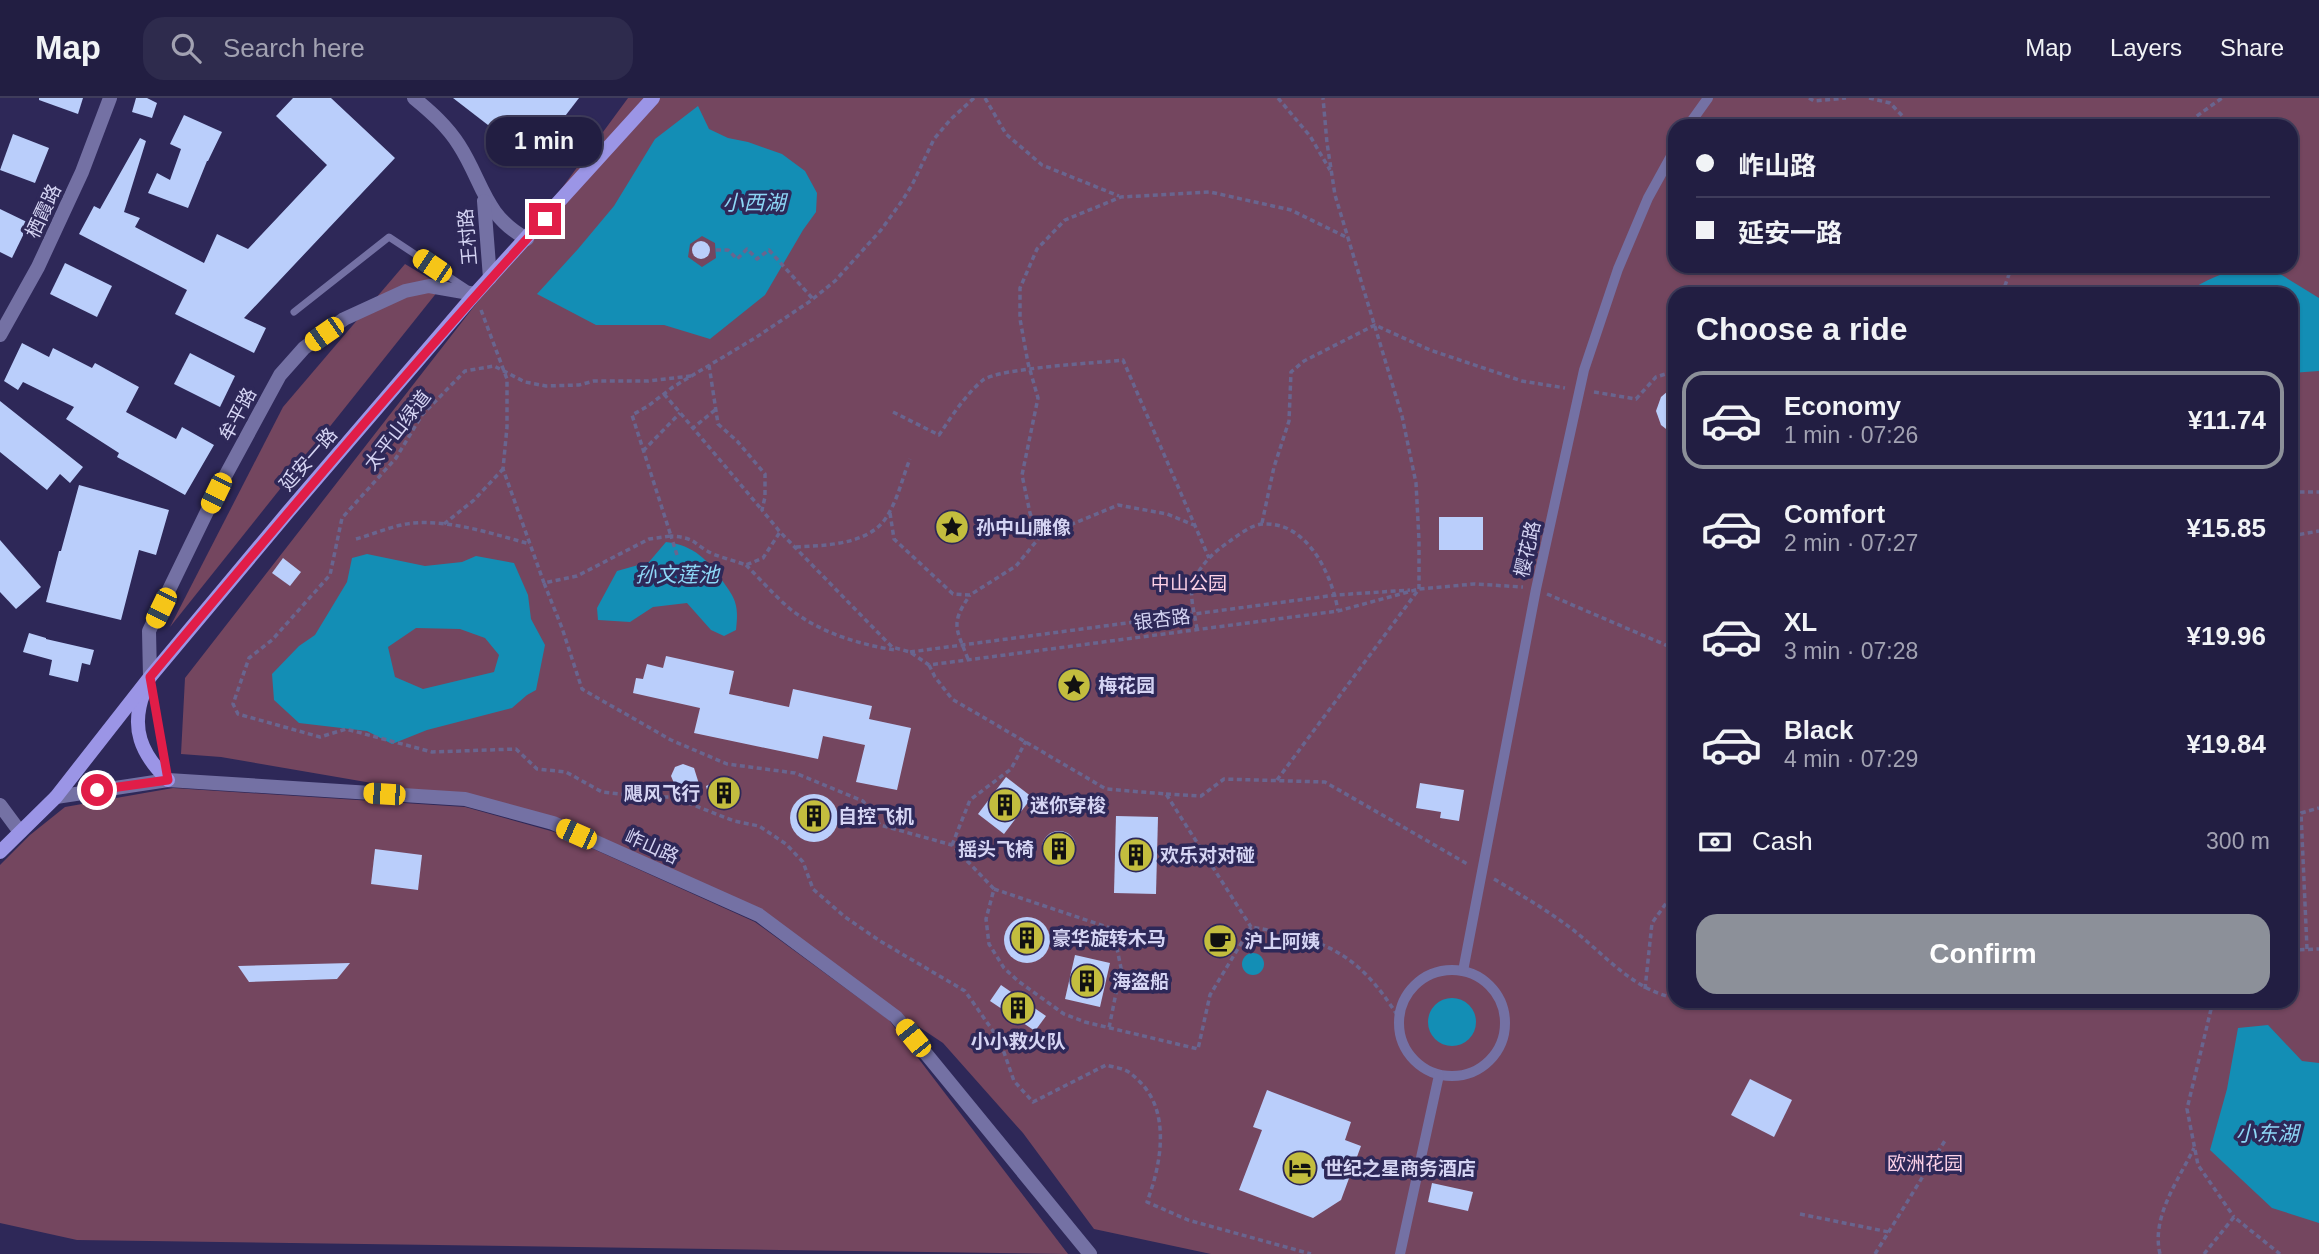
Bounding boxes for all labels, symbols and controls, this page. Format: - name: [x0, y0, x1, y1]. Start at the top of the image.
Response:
- search box: [143, 17, 633, 80]
- text: Map: [35, 29, 101, 66]
- icon: search: [167, 29, 205, 67]
- text: Search here: [223, 33, 365, 63]
- text: Map: [2025, 34, 2072, 61]
- text: Layers: [2110, 34, 2182, 61]
- text: Share: [2220, 34, 2284, 61]
- callout: 1 min: [487, 117, 603, 166]
- text: 1 min: [514, 128, 574, 154]
- text: 岞山路: [1738, 151, 1816, 181]
- street label: 栖霞路: [22, 181, 65, 241]
- water label: 小西湖: [723, 191, 788, 214]
- route end: [529, 203, 561, 235]
- street label: 王村路: [455, 208, 480, 266]
- text: 延安一路: [1738, 218, 1842, 248]
- car: [409, 246, 456, 286]
- text: Choose a ride: [1696, 311, 1908, 347]
- car: [301, 313, 348, 355]
- street label: 牟平路: [215, 384, 260, 444]
- street label: 太平山绿道: [360, 386, 435, 474]
- icon: car: [1700, 389, 1763, 452]
- text: Economy: [1784, 391, 1901, 421]
- text: ¥11.74: [2188, 405, 2266, 435]
- text: 1 min · 07:26: [1784, 422, 1918, 448]
- street label: 延安一路: [276, 424, 341, 495]
- car: [198, 470, 235, 516]
- icon: car: [1700, 497, 1763, 560]
- text: Comfort: [1784, 499, 1885, 529]
- place icon: 孙中山雕像: [933, 508, 971, 546]
- text: ¥15.85: [2186, 513, 2266, 543]
- place label: 孙中山雕像: [976, 517, 1071, 538]
- street label: 樱花路: [1511, 519, 1544, 579]
- text: 2 min · 07:27: [1784, 530, 1918, 556]
- water label: 孙文莲池: [635, 563, 721, 586]
- park label: 中山公园: [1151, 573, 1227, 594]
- car: [143, 585, 180, 631]
- icon: car: [1700, 605, 1763, 668]
- street label: 银杏路: [1132, 606, 1192, 633]
- text: XL: [1784, 607, 1817, 637]
- text: ¥19.96: [2186, 621, 2266, 651]
- text: 3 min · 07:28: [1784, 638, 1918, 664]
- place icon: 梅花园: [1055, 666, 1093, 704]
- place label: 梅花园: [1098, 675, 1155, 696]
- icon: car: [1700, 713, 1763, 776]
- text: Black: [1784, 715, 1853, 745]
- text: ¥19.84: [2186, 729, 2266, 759]
- text: 4 min · 07:29: [1784, 746, 1918, 772]
- route start: [81, 774, 113, 806]
- building icon: 飓风飞行: [705, 774, 743, 812]
- car: [363, 782, 406, 806]
- place label: 飓风飞行: [624, 783, 700, 804]
- building icon: 迷你穿梭: [986, 786, 1024, 824]
- place label: 迷你穿梭: [1030, 795, 1106, 816]
- building icon: 自控飞机: [795, 797, 833, 835]
- place label: 自控飞机: [838, 806, 914, 827]
- car: [553, 816, 600, 852]
- icon: cash: [1696, 823, 1734, 861]
- street label: 岞山路: [621, 825, 682, 868]
- text: Cash: [1752, 826, 1813, 856]
- text: 300 m: [2206, 828, 2270, 854]
- building icon: 摇头飞椅: [1040, 830, 1078, 868]
- building icon: 欢乐对对碰: [1117, 836, 1155, 874]
- place label: 摇头飞椅: [958, 839, 1034, 860]
- place label: 欢乐对对碰: [1160, 845, 1255, 866]
- button: Confirm: [1696, 914, 2270, 994]
- building icon: 豪华旋转木马: [1008, 919, 1046, 957]
- cafe icon: 沪上阿姨: [1201, 922, 1239, 960]
- place label: 豪华旋转木马: [1052, 928, 1166, 949]
- place label: 沪上阿姨: [1244, 931, 1320, 952]
- building icon: 海盗船: [1068, 962, 1106, 1000]
- place label: 海盗船: [1112, 971, 1169, 992]
- building icon: 小小救火队: [999, 989, 1037, 1027]
- car: [892, 1015, 935, 1061]
- place label: 小小救火队: [970, 1031, 1066, 1052]
- water label: 小东湖: [2236, 1122, 2301, 1145]
- hotel icon: 世纪之星商务酒店: [1281, 1149, 1319, 1187]
- park label: 欧洲花园: [1887, 1153, 1963, 1174]
- place label: 世纪之星商务酒店: [1324, 1158, 1476, 1179]

